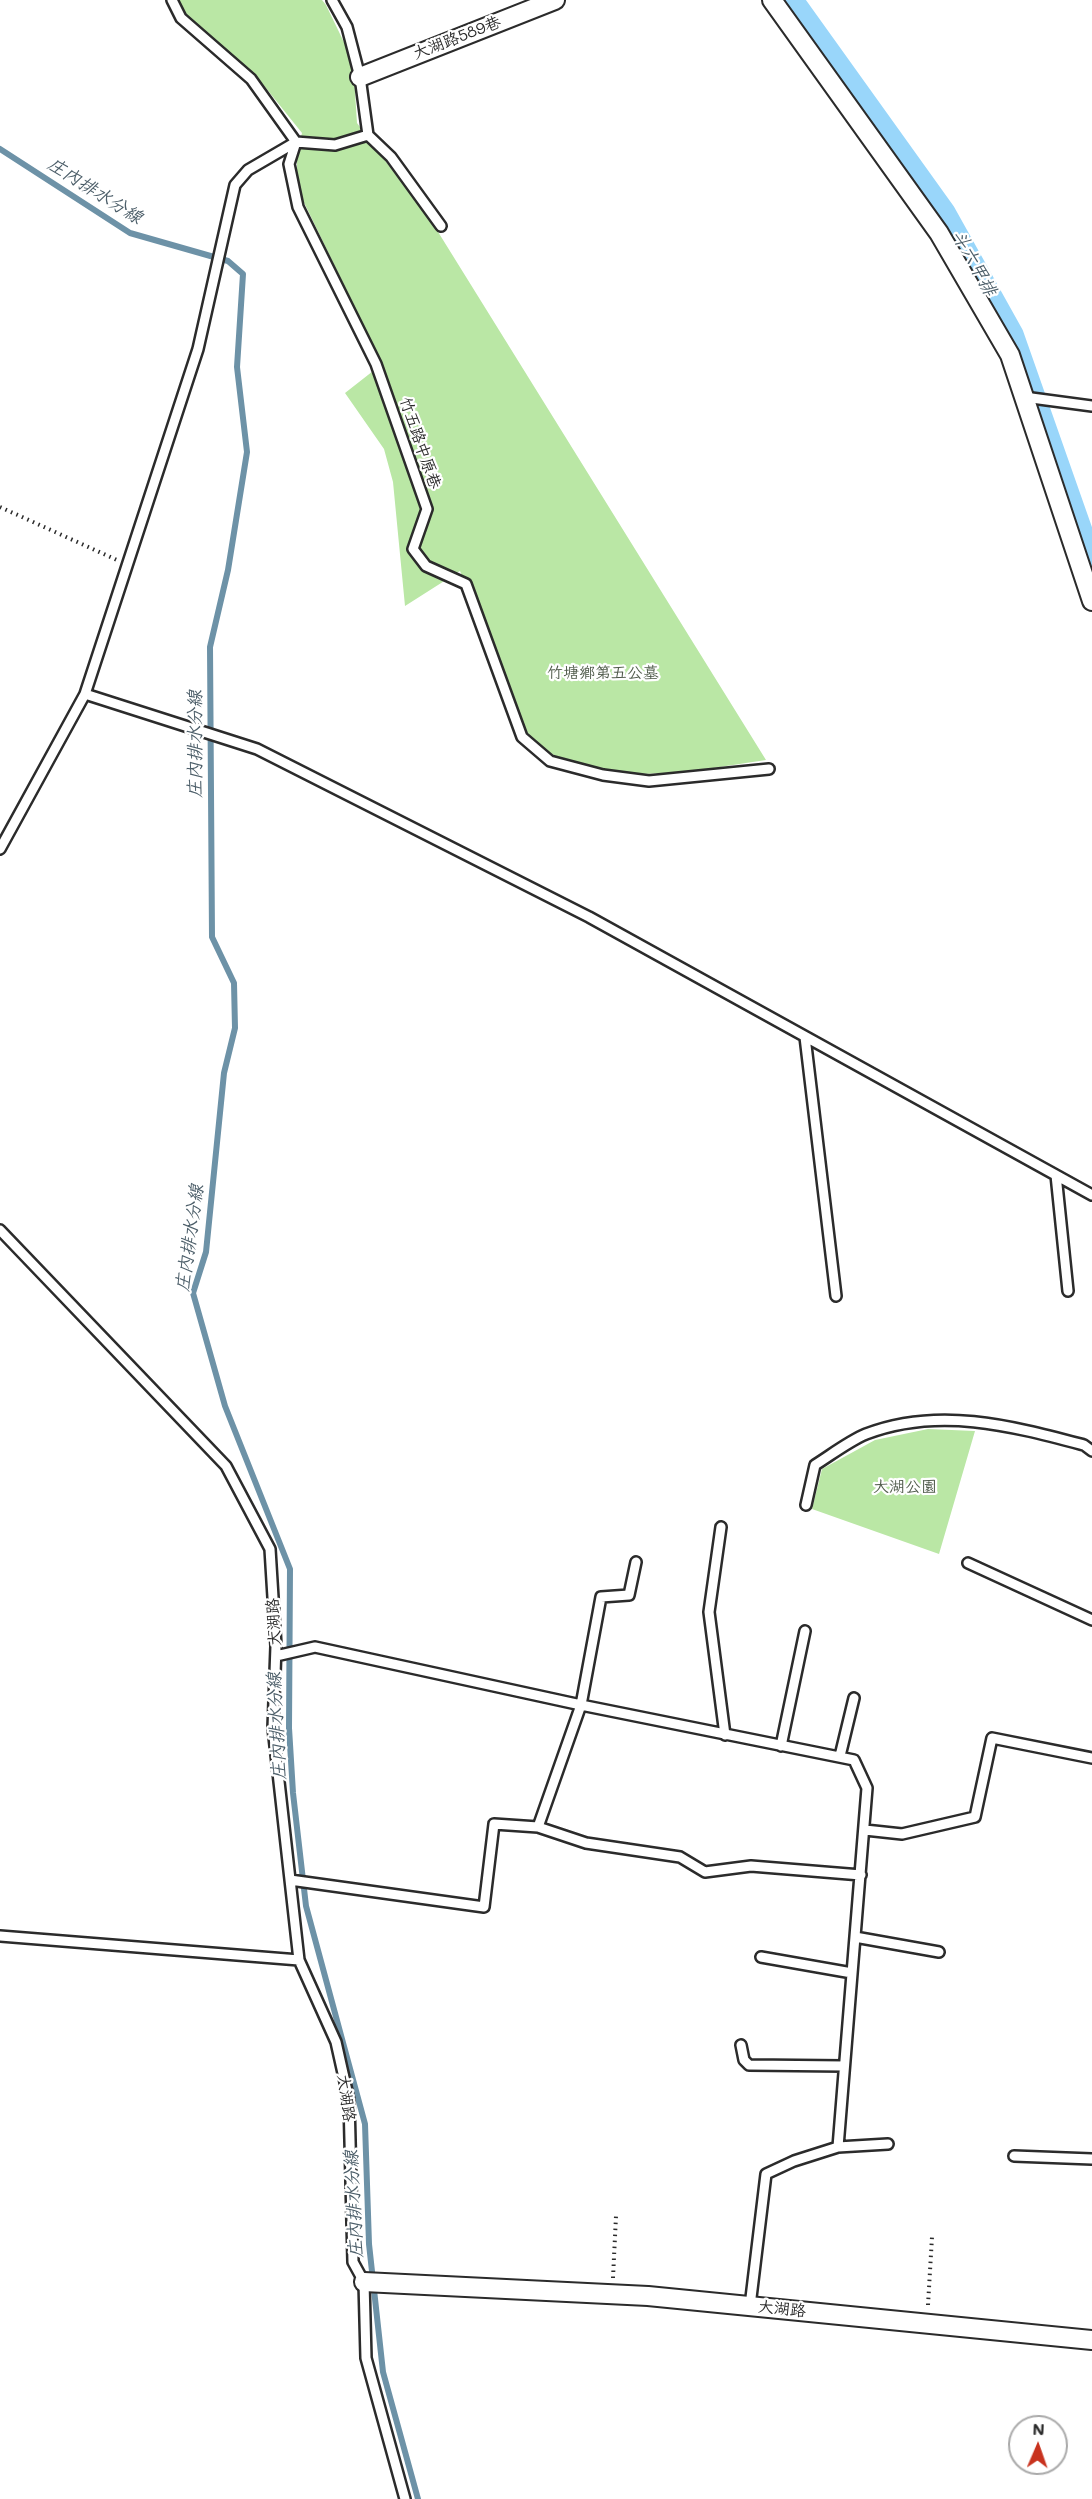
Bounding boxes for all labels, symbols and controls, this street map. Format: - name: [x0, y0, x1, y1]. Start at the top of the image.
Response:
- street label: 大湖路589巷: [410, 12, 504, 64]
- water label: 庄內排水分線: [43, 153, 147, 229]
- water label: 斗六甲排: [947, 226, 1001, 300]
- street label: 竹五路中原巷: [395, 394, 445, 492]
- park label: 竹塘鄉第五公墓: [547, 663, 659, 683]
- water label: 庄內排水分線: [184, 690, 206, 798]
- water label: 庄內排水分線: [172, 1183, 208, 1293]
- park label: 大湖公園: [873, 1477, 937, 1497]
- street label: 大湖路: [263, 1598, 285, 1646]
- water label: 庄內排水分線: [263, 1672, 291, 1780]
- street label: 大湖路: [333, 2073, 359, 2123]
- water label: 庄內排水分線: [340, 2150, 368, 2258]
- street label: 大湖路: [757, 2297, 807, 2321]
- north arrow: [1008, 2415, 1068, 2475]
- text: N: [1032, 2418, 1045, 2439]

